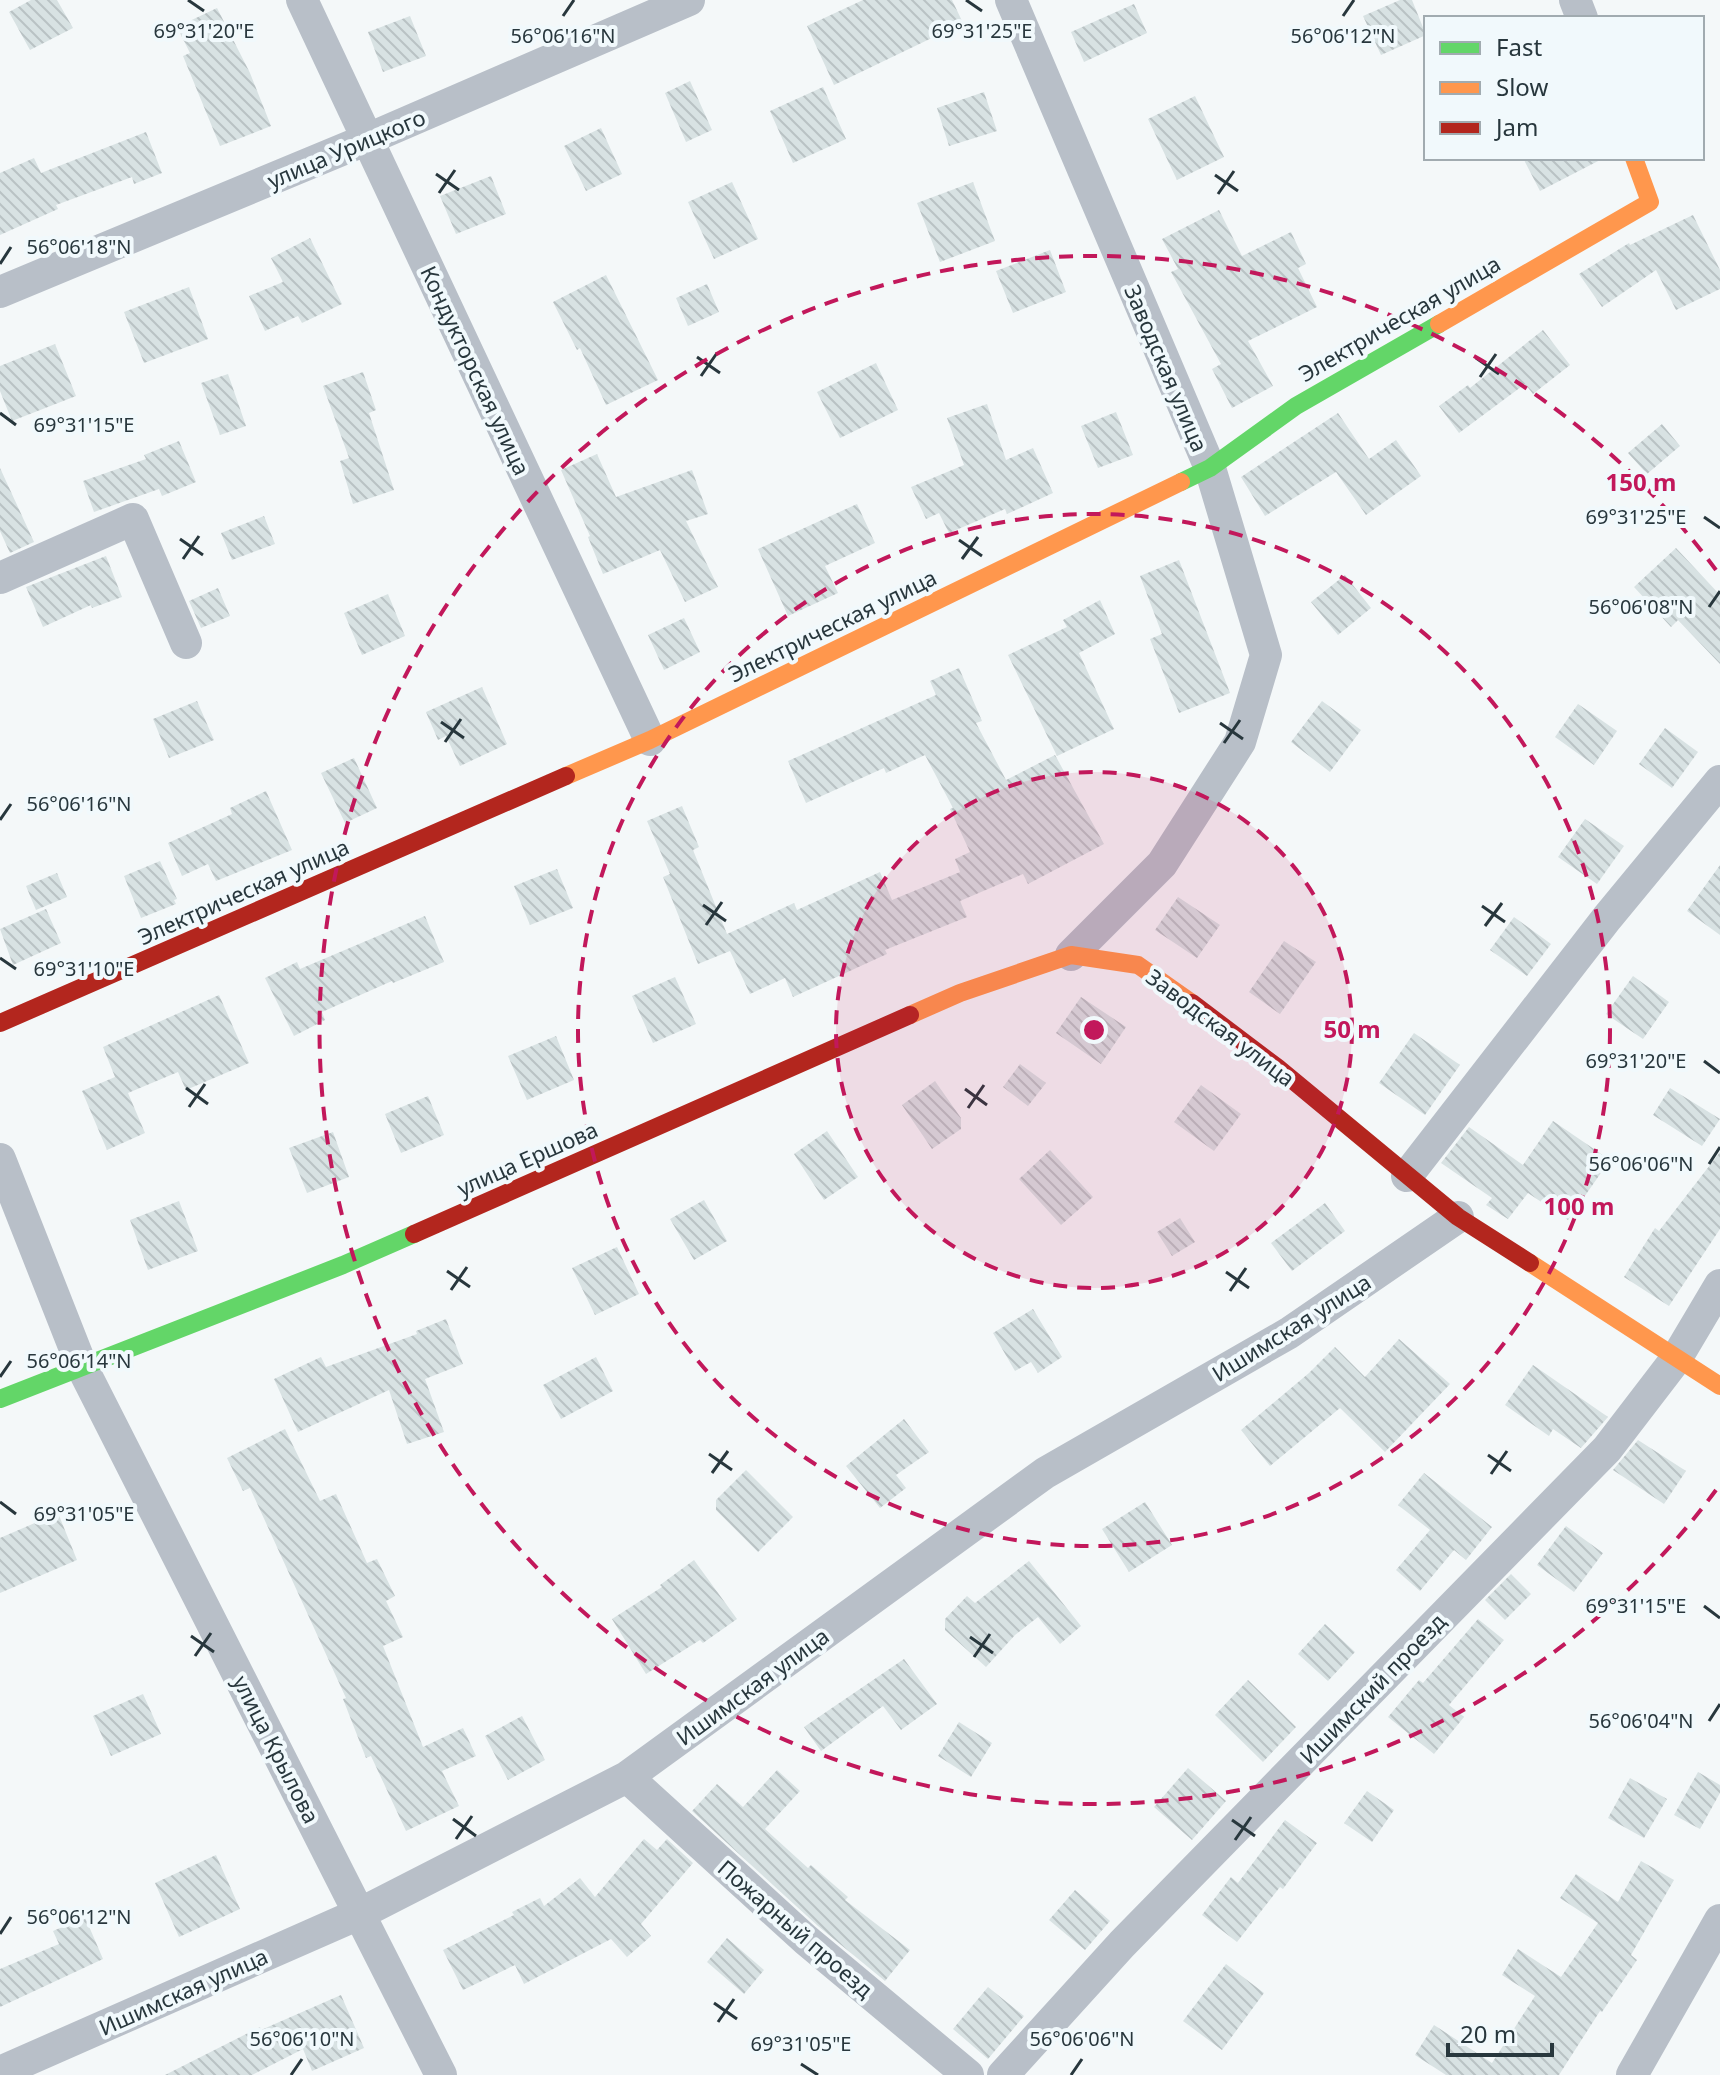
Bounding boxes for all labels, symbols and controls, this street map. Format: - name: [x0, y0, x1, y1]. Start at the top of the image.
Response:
- legend: [1424, 16, 1704, 160]
- text: 69°31'20"E: [154, 17, 254, 44]
- text: 69°31'25"E: [932, 17, 1032, 44]
- text: 56°06'16"N: [510, 22, 616, 49]
- text: 56°06'12"N: [1290, 22, 1396, 49]
- text: Fast: [1496, 30, 1542, 63]
- text: Slow: [1496, 70, 1548, 103]
- street label: улица Урицкого: [262, 101, 430, 195]
- text: Jam: [1494, 110, 1538, 143]
- text: 56°06'18"N: [26, 233, 132, 260]
- street label: Электрическая улица: [1293, 248, 1505, 388]
- street label: Кондукторская улица: [414, 260, 538, 480]
- street label: Заводская улица: [1118, 280, 1216, 456]
- text: 69°31'15"E: [34, 411, 134, 438]
- text: 150 m: [1606, 465, 1676, 498]
- text: 69°31'25"E: [1586, 503, 1686, 530]
- street label: Электрическая улица: [723, 562, 941, 688]
- text: 56°06'08"N: [1588, 593, 1694, 620]
- text: 56°06'16"N: [26, 790, 132, 817]
- street label: Электрическая улица: [133, 831, 353, 951]
- text: 69°31'10"E: [34, 955, 134, 982]
- street label: Заводская улица: [1141, 961, 1301, 1093]
- text: 50 m: [1323, 1012, 1381, 1045]
- centre of rings: [1080, 1016, 1108, 1044]
- text: 69°31'20"E: [1586, 1047, 1686, 1074]
- street label: улица Ершова: [452, 1114, 602, 1202]
- text: 56°06'06"N: [1588, 1150, 1694, 1177]
- text: 100 m: [1544, 1189, 1614, 1222]
- street label: Ишимская улица: [1206, 1266, 1376, 1388]
- text: 56°06'14"N: [26, 1347, 132, 1374]
- text: 69°31'05"E: [34, 1500, 134, 1527]
- text: 69°31'15"E: [1586, 1592, 1686, 1619]
- street label: Ишимский проезд: [1292, 1606, 1452, 1770]
- street label: Ишимская улица: [670, 1620, 834, 1752]
- street label: улица Крылова: [227, 1670, 327, 1828]
- text: 56°06'04"N: [1588, 1707, 1694, 1734]
- street label: Пожарный проезд: [712, 1852, 880, 2004]
- text: 56°06'12"N: [26, 1903, 132, 1930]
- street label: Ишимская улица: [94, 1940, 272, 2042]
- scale bar: [1448, 2007, 1552, 2057]
- text: 20 m: [1460, 2017, 1516, 2050]
- text: 56°06'10"N: [249, 2025, 355, 2052]
- text: 56°06'06"N: [1029, 2025, 1135, 2052]
- text: 69°31'05"E: [751, 2030, 851, 2057]

